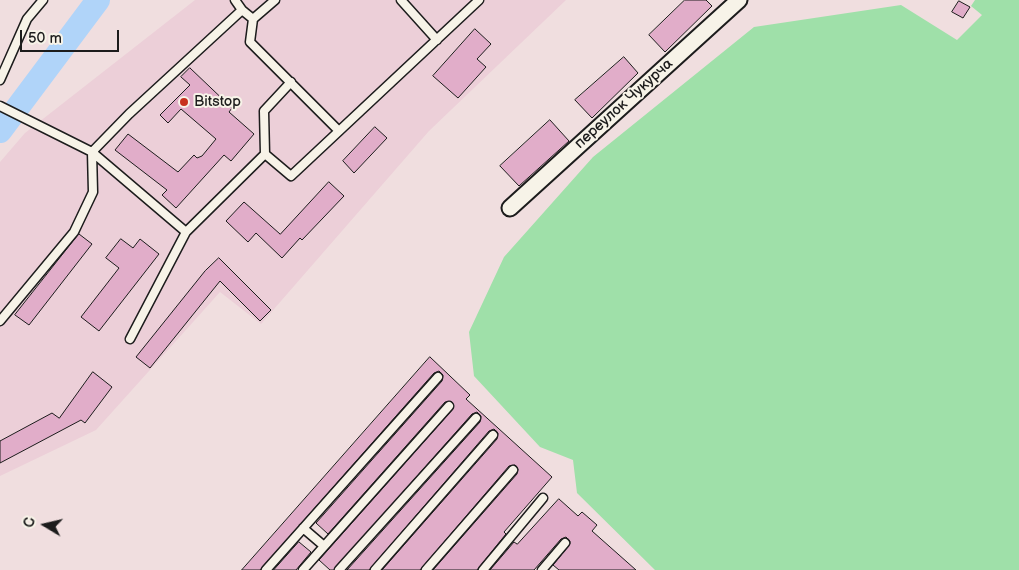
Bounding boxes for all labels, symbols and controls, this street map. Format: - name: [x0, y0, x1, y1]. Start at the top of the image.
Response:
- scale bar: [22, 20, 121, 52]
- text: 50 m: [28, 29, 62, 48]
- street label: переулок Чукурча: [571, 55, 677, 153]
- place label: Bitstop: [194, 93, 241, 111]
- marker: Bitstop: [178, 96, 190, 108]
- north arrow: [20, 500, 70, 550]
- text: С: [21, 516, 39, 529]

